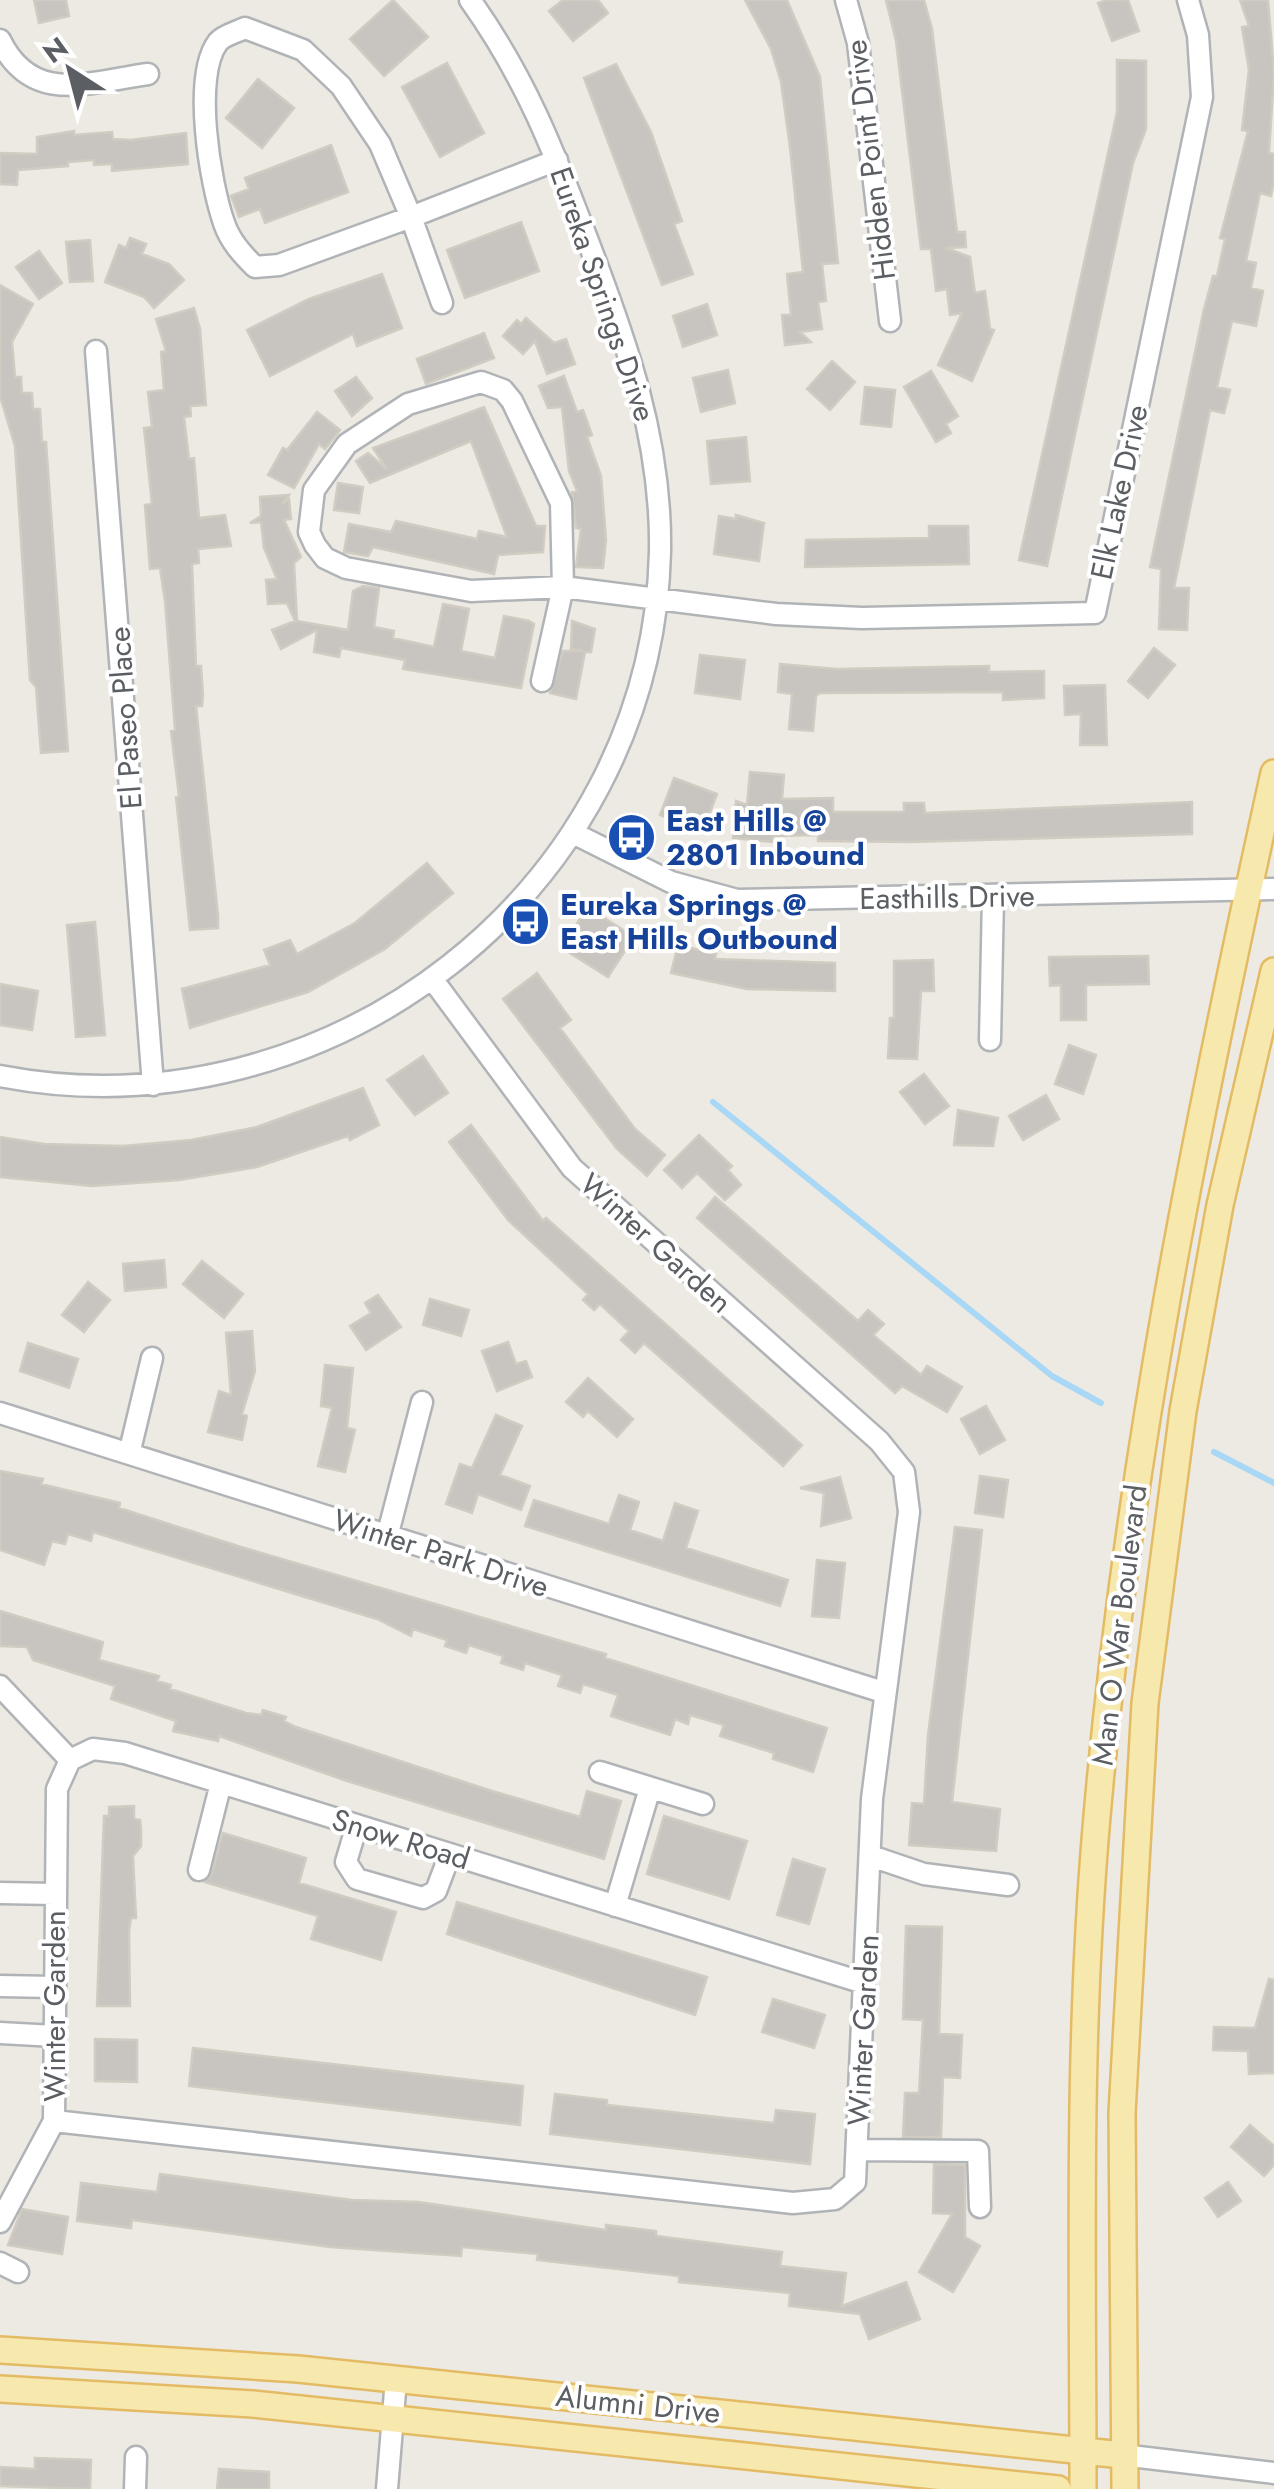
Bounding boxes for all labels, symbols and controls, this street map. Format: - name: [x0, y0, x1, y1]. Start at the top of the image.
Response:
- north arrow: [20, 20, 120, 120]
- text: N: [35, 27, 77, 73]
- street label: Hidden Point Drive: [834, 37, 906, 283]
- street label: Eureka Springs Drive: [539, 161, 667, 427]
- street label: Elk Lake Drive: [1080, 401, 1158, 583]
- street label: El Paseo Place: [97, 625, 153, 811]
- place label: East Hills @ 2801 Inbound: [666, 799, 865, 876]
- bus stop icon: East Hills @ 2801 Inbound: [605, 811, 657, 863]
- street label: Easthills Drive: [859, 874, 1035, 920]
- place label: Eureka Springs @ East Hills Outbound: [560, 883, 838, 960]
- bus stop icon: Eureka Springs @ East Hills Outbound: [499, 895, 551, 947]
- street label: Winter Garden: [570, 1163, 742, 1323]
- street label: Man O War Boulevard: [1080, 1482, 1158, 1768]
- street label: Winter Park Drive: [328, 1498, 554, 1608]
- street label: Snow Road: [327, 1798, 475, 1880]
- street label: Winter Garden: [33, 1910, 76, 2102]
- street label: Winter Garden: [837, 1933, 889, 2127]
- street label: Alumni Drive: [554, 2374, 722, 2434]

